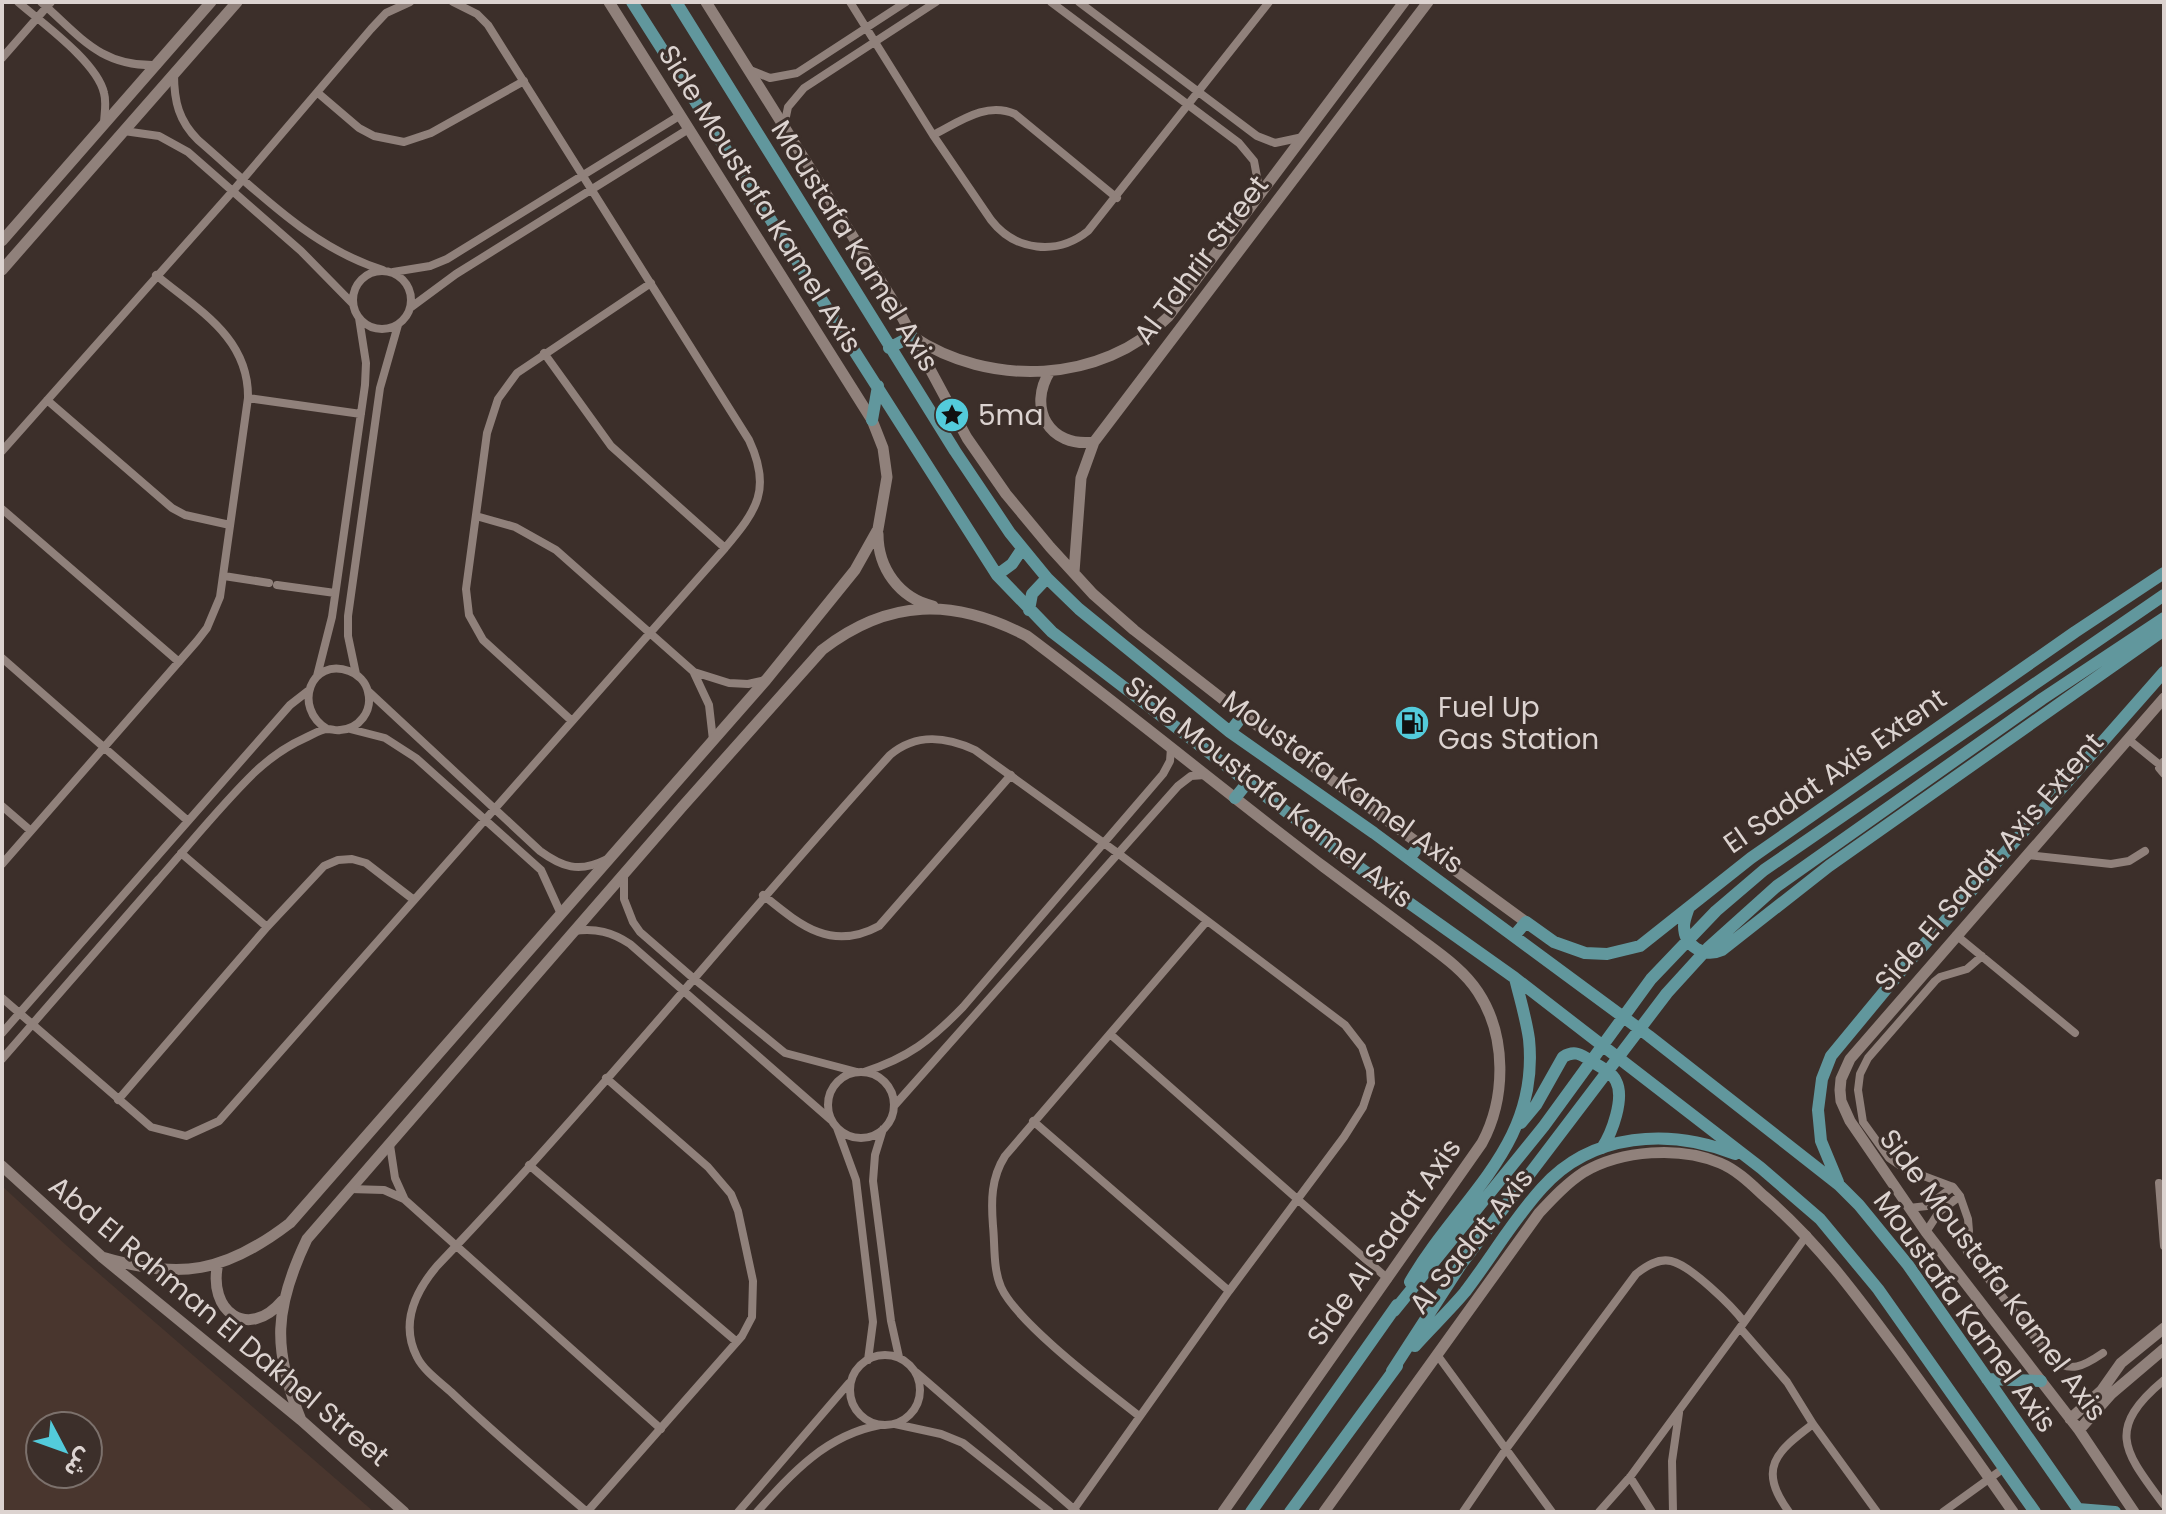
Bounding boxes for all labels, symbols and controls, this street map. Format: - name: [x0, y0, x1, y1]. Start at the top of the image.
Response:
- street label: Side Moustafa Kamel Axis: [651, 39, 869, 359]
- street label: Moustafa Kamel Axis: [764, 114, 946, 378]
- street label: Al Tahrir Street: [1124, 167, 1278, 353]
- place icon: 5ma: [933, 396, 971, 434]
- place label: 5ma: [978, 396, 1043, 435]
- street label: Side Moustafa Kamel Axis: [1117, 667, 1421, 917]
- street label: El Sadat Axis Extent: [1716, 679, 1954, 863]
- street label: Moustafa Kamel Axis: [1214, 681, 1472, 883]
- place label: Fuel Up Gas Station: [1438, 688, 1599, 759]
- fuel station icon: Fuel Up Gas Station: [1393, 704, 1431, 742]
- street label: Side El Sadat Axis Extent: [1866, 724, 2112, 1000]
- street label: Side Moustafa Kamel Axis: [1872, 1123, 2114, 1427]
- street label: Side Al Sadat Axis: [1298, 1130, 1470, 1354]
- street label: Al Sadat Axis: [1400, 1160, 1542, 1322]
- street label: Abd El Rahman El Dakhel Street: [40, 1167, 398, 1475]
- street label: Moustafa Kamel Axis: [1866, 1185, 2064, 1439]
- north arrow: [24, 1410, 104, 1490]
- text: ش: [57, 1441, 100, 1484]

